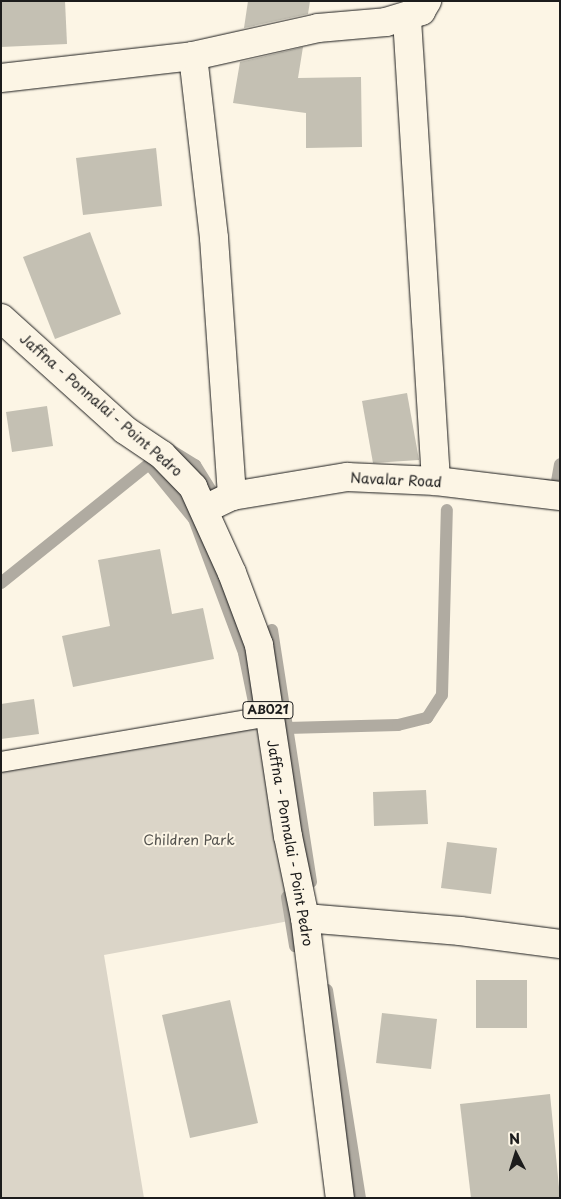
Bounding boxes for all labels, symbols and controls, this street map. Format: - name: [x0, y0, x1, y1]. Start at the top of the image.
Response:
- street label: Jaffna - Ponnalai - Point Pedro: [16, 329, 186, 481]
- street label: Navalar Road: [350, 469, 442, 491]
- road number: AB021: [242, 700, 294, 720]
- street label: Jaffna - Ponnalai - Point Pedro: [263, 737, 317, 949]
- park label: Children Park: [143, 832, 235, 848]
- text: N: [508, 1128, 521, 1150]
- north arrow: [491, 1129, 541, 1179]

